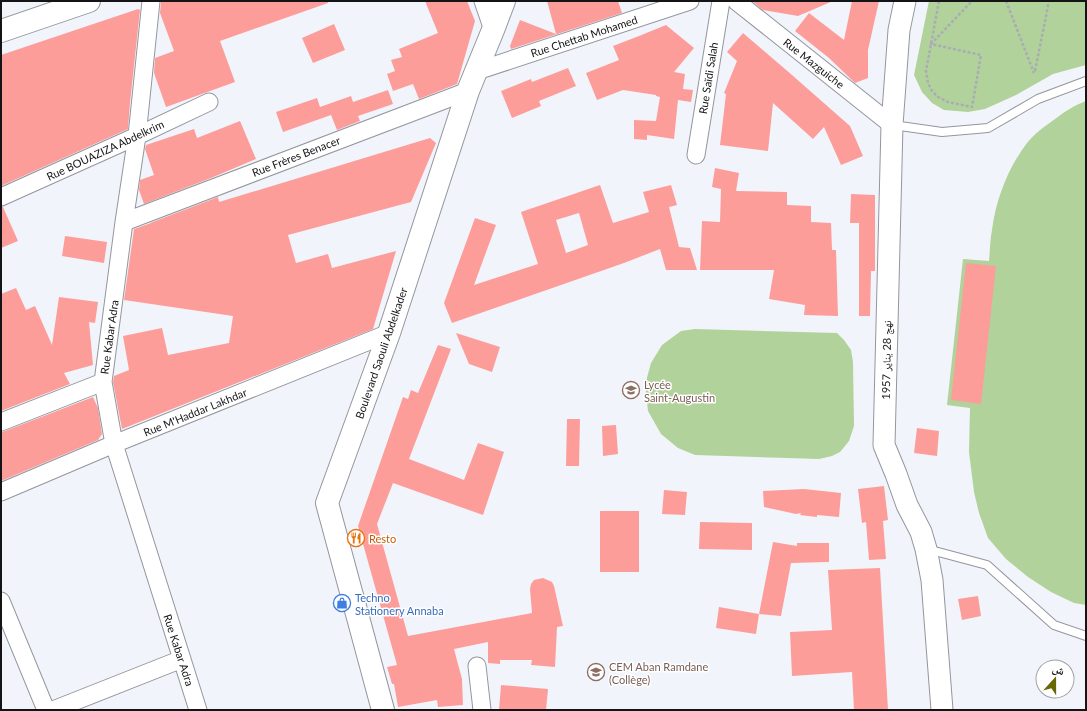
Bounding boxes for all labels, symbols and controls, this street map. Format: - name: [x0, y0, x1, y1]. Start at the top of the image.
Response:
- street label: Rue Chettab Mohamed: [529, 13, 639, 59]
- street label: Rue Mazguiche: [781, 35, 847, 91]
- street label: Rue Saïdi Salah: [696, 41, 720, 115]
- street label: Rue BOUAZIZA Abdelkrim: [44, 117, 166, 183]
- street label: Rue Frères Benacer: [250, 133, 342, 179]
- street label: Boulevard Saouli Abdelkader: [352, 286, 410, 420]
- street label: Rue Kabar Adra: [97, 299, 121, 375]
- street label: نهج 28 يناير 1957: [879, 320, 894, 400]
- place label: Lycée Saint-Augustin: [644, 378, 715, 404]
- school or university icon: Lycée Saint-Augustin: [621, 380, 641, 400]
- street label: Rue M'Haddar Lakhdar: [141, 385, 249, 439]
- restaurant icon: Resto: [346, 528, 366, 548]
- place label: Resto: [369, 532, 396, 545]
- place label: Techno Stationery Annaba: [355, 591, 444, 617]
- shop icon: Techno Stationery Annaba: [332, 593, 352, 613]
- street label: Rue Kabar Adra: [161, 612, 197, 688]
- north arrow: [1035, 659, 1075, 699]
- place label: CEM Aban Ramdane (Collège): [609, 660, 708, 686]
- text: ش: [1050, 661, 1067, 679]
- school or university icon: CEM Aban Ramdane (Collège): [586, 662, 606, 682]

